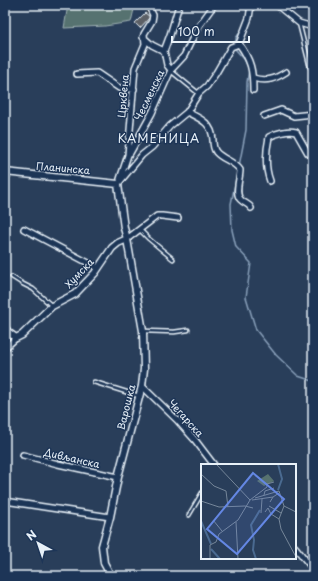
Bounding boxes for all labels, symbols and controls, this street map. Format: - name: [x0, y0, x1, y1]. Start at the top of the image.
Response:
- scale bar: [172, 18, 249, 44]
- text: 100 m: [178, 22, 215, 40]
- street label: Чесменска: [130, 66, 168, 123]
- street label: Црквена: [113, 73, 132, 118]
- district label: КАМЕНИЦА: [118, 129, 200, 147]
- street label: Планинска: [35, 158, 91, 177]
- street label: Хумска: [61, 254, 98, 292]
- street label: Варошка: [113, 382, 139, 431]
- street label: Чегарска: [165, 395, 208, 441]
- street label: Дивљанска: [42, 444, 102, 471]
- inset map: [201, 464, 296, 559]
- north arrow: [18, 523, 58, 563]
- text: N: [22, 525, 40, 544]

